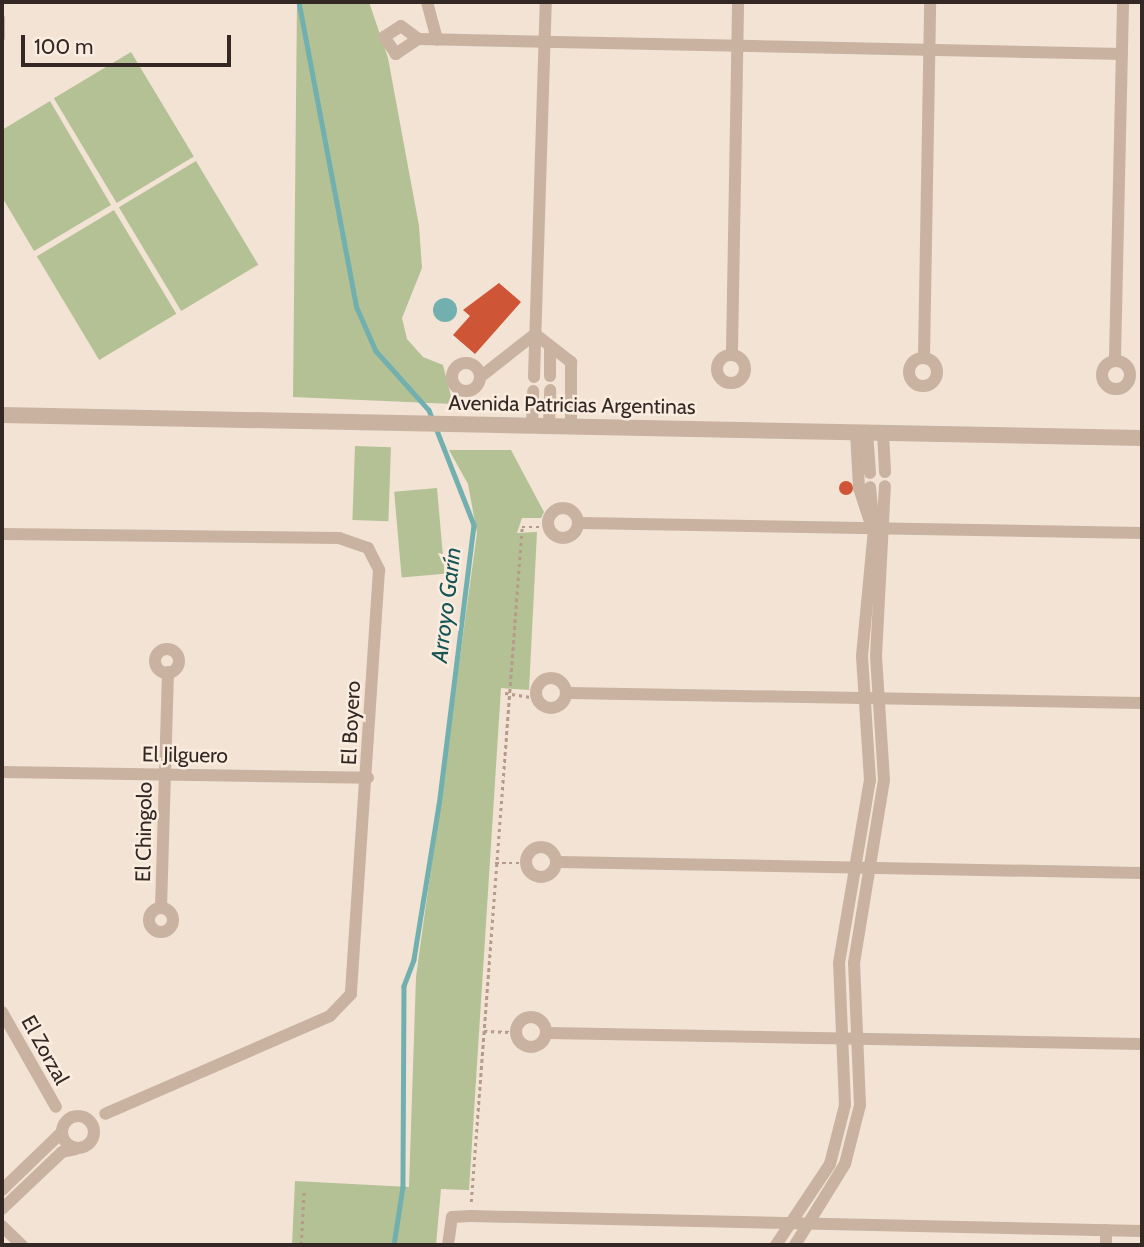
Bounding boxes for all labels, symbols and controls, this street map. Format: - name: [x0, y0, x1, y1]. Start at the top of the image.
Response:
- scale bar: [24, 21, 234, 65]
- text: 100 m: [34, 34, 93, 59]
- street label: Avenida Patricias Argentinas: [448, 390, 696, 420]
- water label: Arroyo Garín: [425, 546, 467, 664]
- street label: El Boyero: [336, 680, 366, 766]
- street label: El Jilguero: [142, 742, 228, 768]
- street label: El Chingolo: [131, 782, 157, 882]
- street label: El Zorzal: [16, 1011, 74, 1089]

